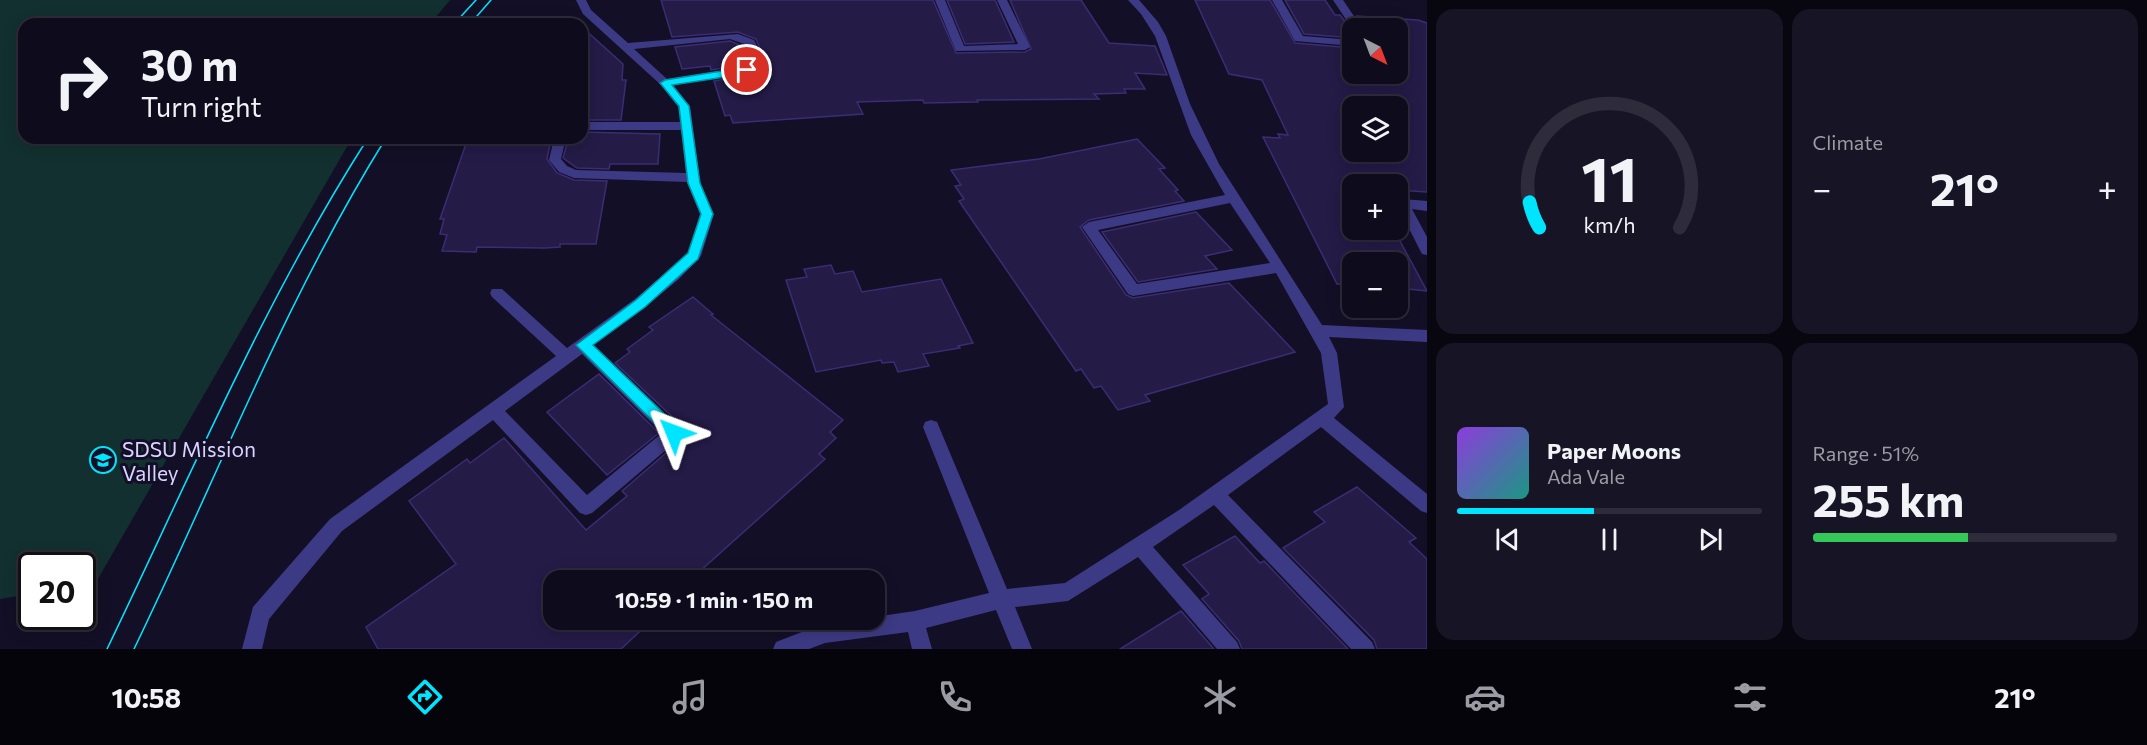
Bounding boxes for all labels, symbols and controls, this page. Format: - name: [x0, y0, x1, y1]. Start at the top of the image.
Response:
- north arrow: [1342, 18, 1408, 84]
- map controls: [1342, 18, 1408, 318]
- text: 30 m: [141, 38, 238, 90]
- icon: right: [42, 42, 120, 120]
- pin: [721, 44, 772, 95]
- icon: arrive: [730, 53, 763, 86]
- text: Turn right: [141, 90, 261, 123]
- button: layers: [1342, 96, 1408, 162]
- text: Climate: [1813, 130, 1883, 154]
- text: 11: [1581, 139, 1637, 215]
- text: 21°: [1930, 160, 1999, 215]
- text: −: [1813, 167, 1831, 208]
- text: +: [2098, 167, 2117, 208]
- button: +: [1342, 174, 1408, 240]
- text: km/h: [1583, 212, 1635, 238]
- button: −: [1342, 252, 1408, 318]
- position arrow: [642, 401, 706, 465]
- place label: SDSU Mission Valley: [122, 436, 256, 485]
- text: Paper Moons: [1547, 437, 1681, 464]
- text: Range · 51%: [1813, 441, 1919, 465]
- school or university icon: SDSU Mission Valley: [88, 445, 118, 475]
- text: Ada Vale: [1547, 464, 1625, 488]
- text: 255 km: [1813, 471, 1964, 526]
- icon: previous: [1491, 523, 1524, 556]
- icon: pause: [1593, 523, 1626, 556]
- icon: next: [1694, 523, 1727, 556]
- speed limit sign: 20: [18, 552, 96, 630]
- text: 10:59 · 1 min · 150 m: [615, 586, 813, 613]
- icon: directions: [404, 676, 446, 718]
- icon: music: [669, 676, 711, 718]
- icon: phone: [934, 676, 976, 718]
- icon: climate: [1199, 676, 1241, 718]
- icon: car: [1464, 676, 1506, 718]
- icon: filters: [1729, 676, 1771, 718]
- text: 10:58: [111, 681, 181, 714]
- text: 21°: [1994, 681, 2035, 714]

